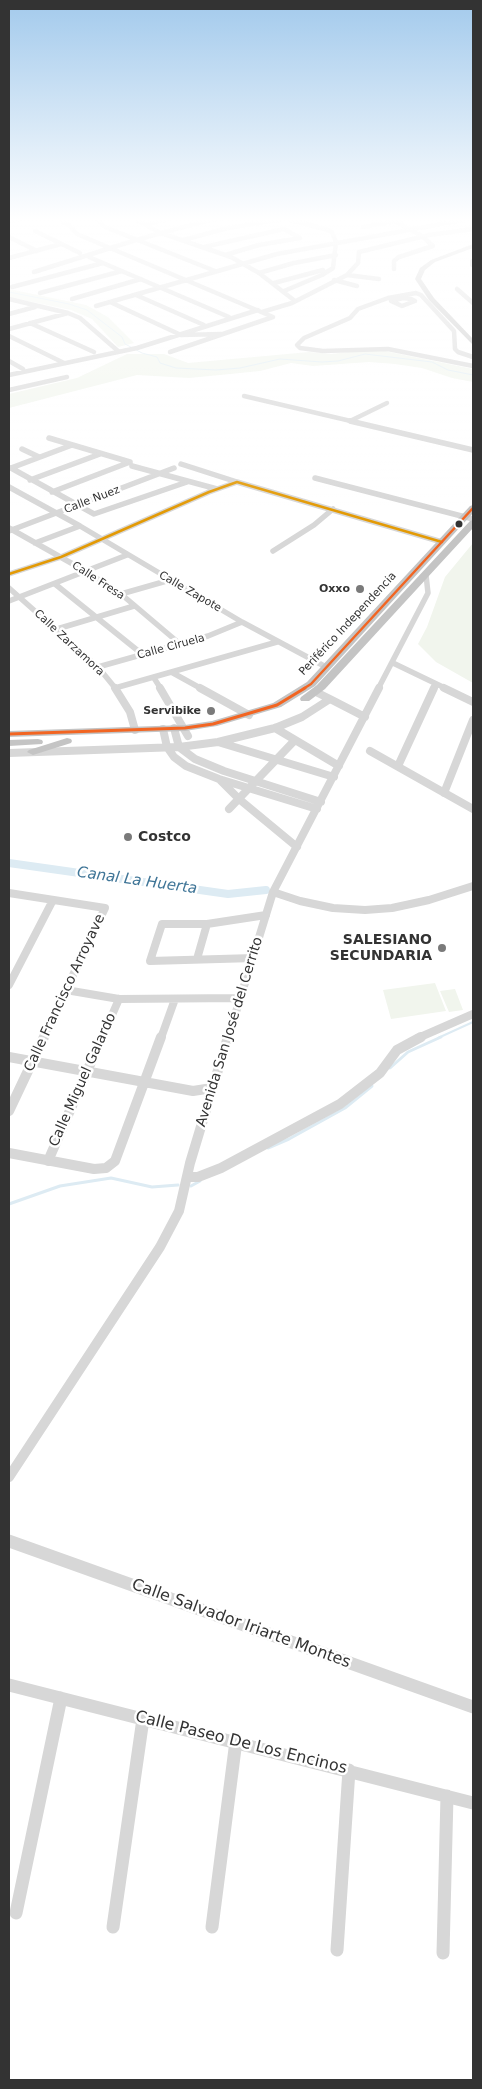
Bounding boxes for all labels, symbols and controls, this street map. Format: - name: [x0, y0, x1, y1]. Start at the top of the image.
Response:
- street label: Calle Nuez: [62, 483, 122, 517]
- unlabelled marker: [454, 519, 464, 529]
- street label: Calle Fresa: [69, 559, 127, 603]
- street label: Calle Zapote: [156, 569, 224, 615]
- street label: Periférico Independencia: [297, 570, 399, 678]
- place label: Oxxo: [319, 582, 350, 596]
- marker: Oxxo: [354, 583, 366, 595]
- street label: Calle Zarzamora: [31, 607, 107, 679]
- street label: Calle Ciruela: [136, 632, 206, 662]
- place label: Servibike: [143, 704, 201, 718]
- marker: Servibike: [205, 705, 217, 717]
- place label: Costco: [138, 829, 191, 845]
- marker: Costco: [122, 831, 134, 843]
- water label: Canal La Huerta: [76, 864, 198, 898]
- street label: Calle Francisco Arroyave: [21, 912, 109, 1074]
- place label: SALESIANO SECUNDARIA: [330, 932, 432, 964]
- street label: Avenida San José del Cerrito: [193, 935, 267, 1129]
- marker: SALESIANO SECUNDARIA: [436, 942, 448, 954]
- street label: Calle Miguel Galardo: [46, 1010, 120, 1150]
- street label: Calle Salvador Iriarte Montes: [129, 1575, 353, 1673]
- street label: Calle Paseo De Los Encinos: [133, 1707, 349, 1779]

